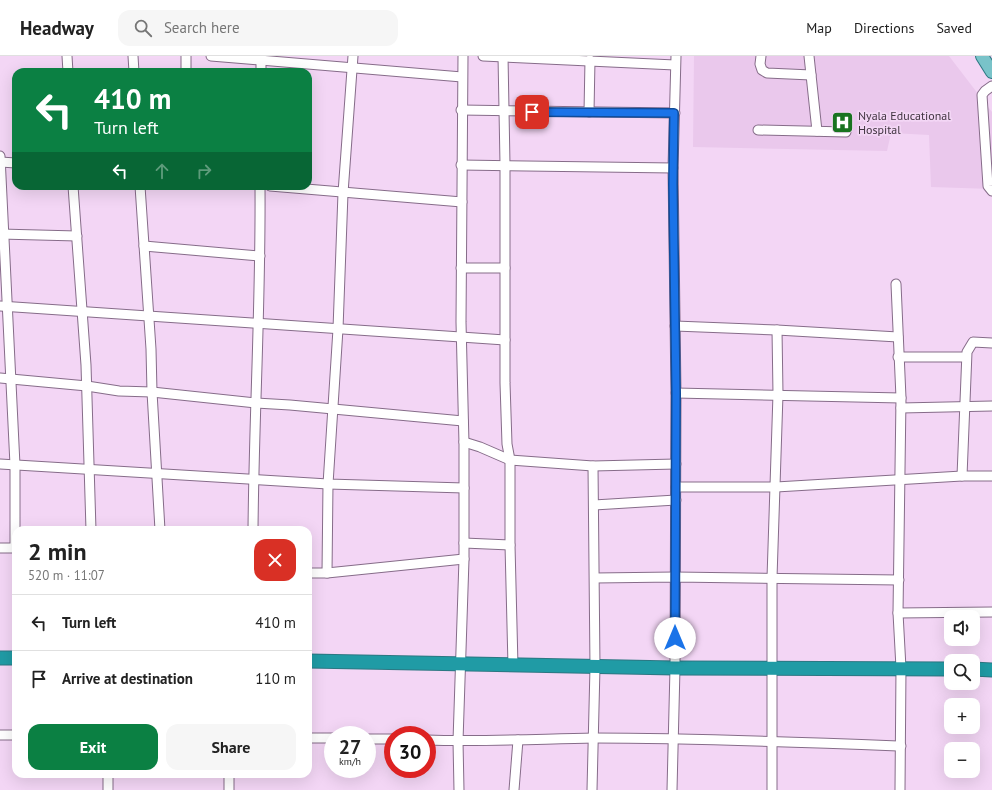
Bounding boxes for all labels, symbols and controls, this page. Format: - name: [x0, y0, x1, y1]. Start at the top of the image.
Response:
- search box: [118, 10, 398, 46]
- text: Headway: [20, 16, 94, 40]
- icon: search: [132, 17, 154, 39]
- text: Search here: [164, 18, 240, 37]
- text: Map: [806, 19, 832, 37]
- text: Directions: [854, 19, 914, 37]
- text: Saved: [936, 19, 972, 37]
- text: 410 m: [94, 80, 171, 117]
- icon: left: [28, 84, 80, 136]
- pin: [515, 95, 549, 129]
- icon: arrive: [521, 101, 543, 123]
- place label: Nyala Educational Hospital: [858, 108, 951, 137]
- hospital icon: Nyala Educational Hospital: [830, 110, 856, 136]
- text: Turn left: [94, 116, 159, 139]
- icon: left: [109, 160, 131, 182]
- icon: ahead: [151, 160, 173, 182]
- icon: right: [193, 160, 215, 182]
- text: 2 min: [28, 536, 87, 567]
- button: close: [254, 539, 296, 581]
- text: 520 m · 11:07: [28, 567, 105, 584]
- map controls: [944, 610, 980, 778]
- button: sound: [944, 610, 980, 646]
- icon: left: [28, 612, 50, 634]
- text: Turn left: [62, 613, 116, 632]
- text: 410 m: [255, 613, 296, 632]
- position arrow: [654, 617, 696, 659]
- button: search: [944, 654, 980, 690]
- icon: arrive: [28, 668, 50, 690]
- text: Arrive at destination: [62, 669, 193, 688]
- text: 110 m: [255, 669, 296, 688]
- button: +: [944, 698, 980, 734]
- button: Exit: [28, 724, 158, 770]
- button: Share: [166, 724, 296, 770]
- speed limit sign: 30: [384, 726, 436, 778]
- text: 27: [339, 734, 361, 760]
- button: −: [944, 742, 980, 778]
- text: km/h: [339, 755, 361, 768]

